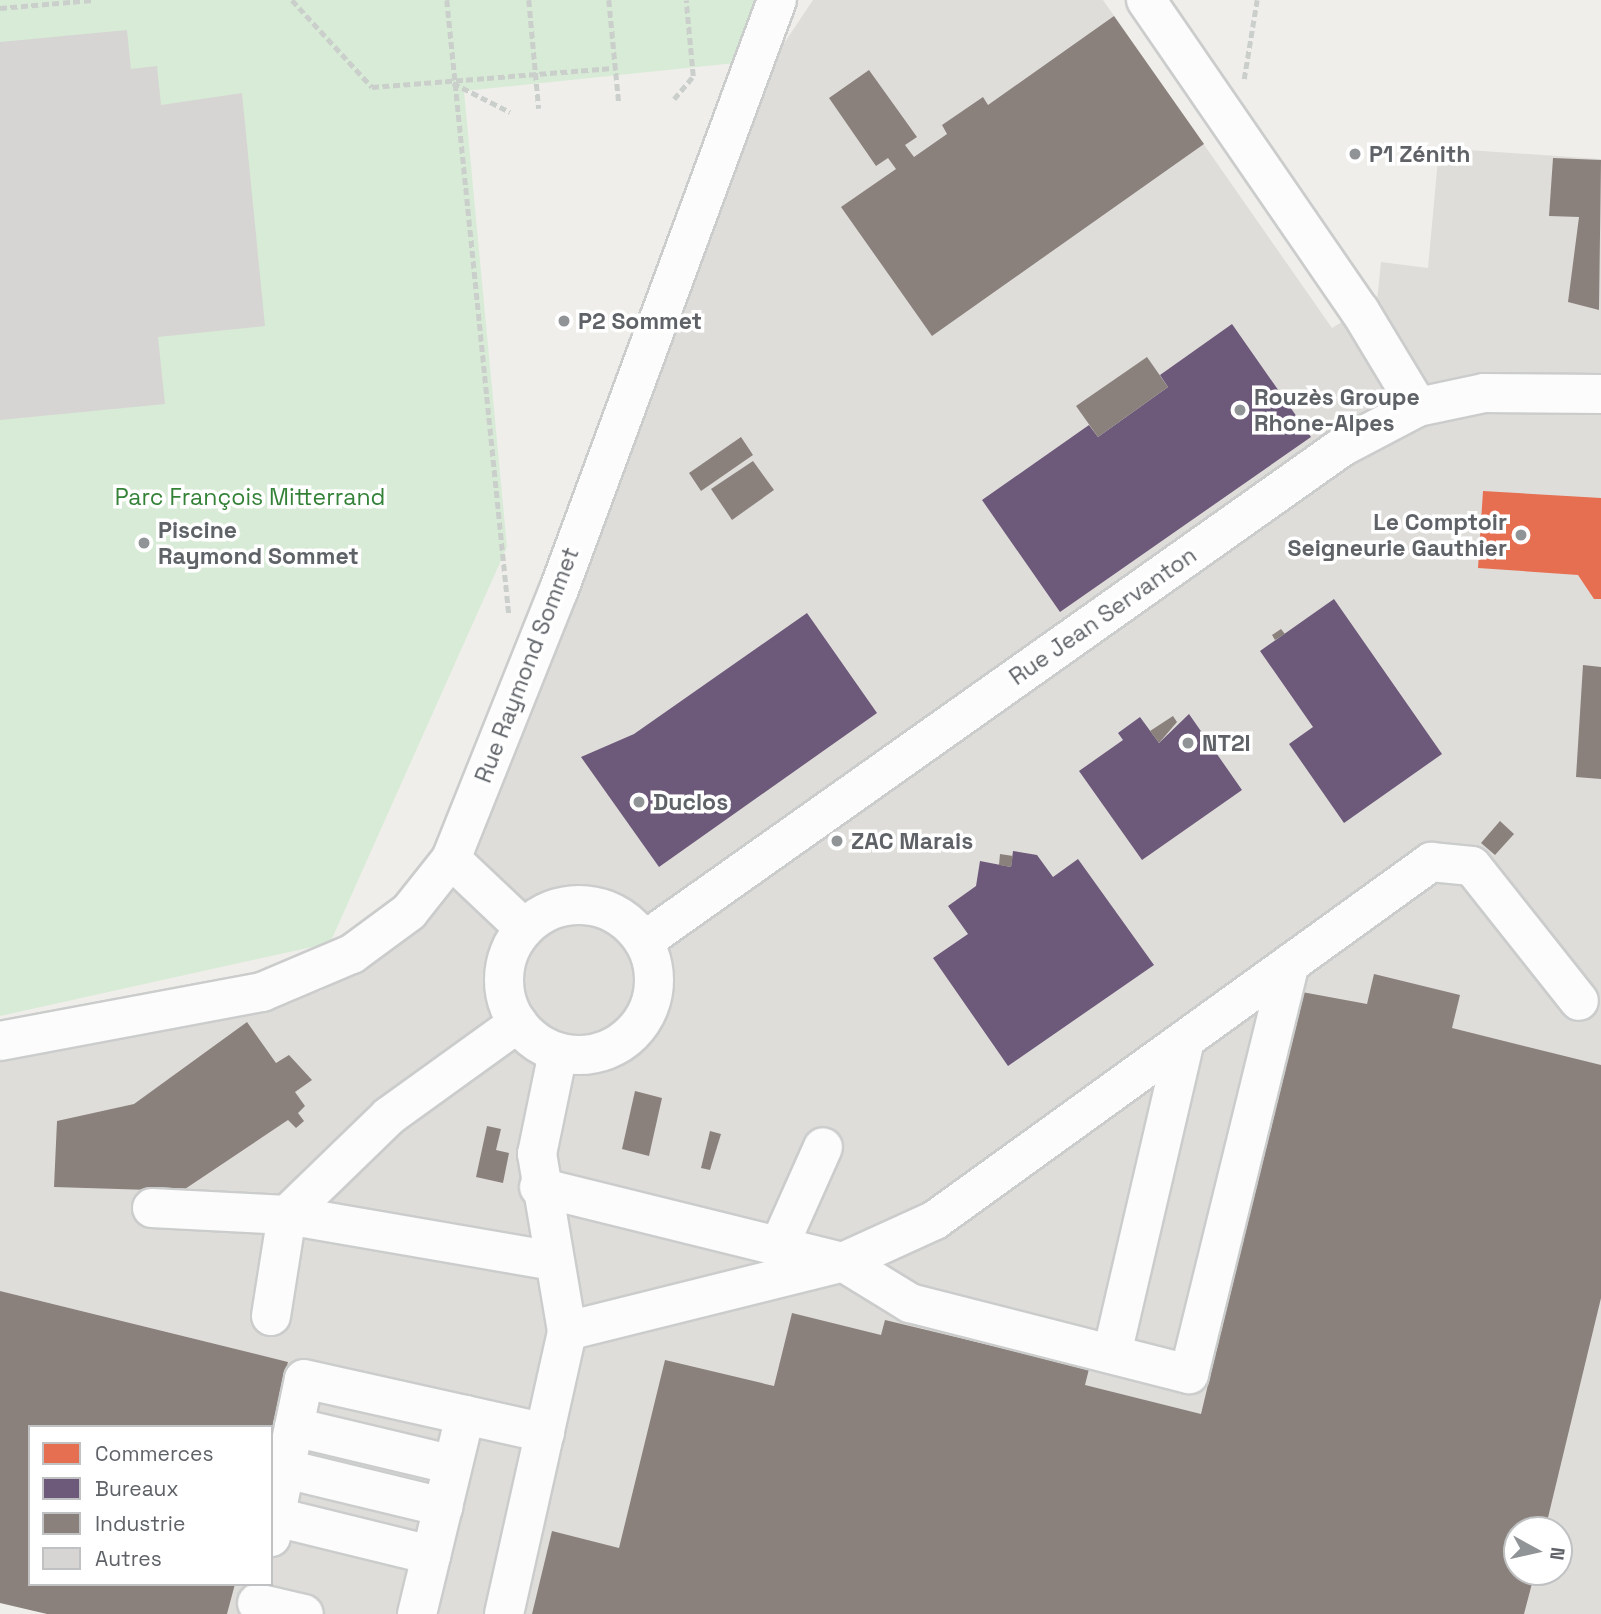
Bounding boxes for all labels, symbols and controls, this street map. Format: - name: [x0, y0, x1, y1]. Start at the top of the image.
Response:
- place label: P1 Zénith: [1369, 140, 1470, 168]
- marker: P1 Zénith: [1347, 146, 1363, 162]
- place label: P2 Sommet: [578, 307, 702, 335]
- marker: P2 Sommet: [556, 313, 572, 329]
- place label: Rouzès Groupe Rhone-Alpes: [1254, 383, 1420, 437]
- marker: Rouzès Groupe Rhone-Alpes: [1232, 402, 1248, 418]
- park label: Parc François Mitterrand: [115, 483, 385, 511]
- place label: Le Comptoir Seigneurie Gauthier: [1288, 508, 1507, 562]
- place label: Piscine Raymond Sommet: [158, 516, 359, 570]
- marker: Le Comptoir Seigneurie Gauthier: [1513, 527, 1529, 543]
- marker: Piscine Raymond Sommet: [136, 535, 152, 551]
- street label: Rue Jean Servanton: [1004, 541, 1202, 691]
- street label: Rue Raymond Sommet: [469, 543, 585, 787]
- place label: NT2I: [1202, 729, 1251, 757]
- marker: NT2I: [1180, 735, 1196, 751]
- place label: Duclos: [653, 788, 728, 816]
- marker: Duclos: [631, 794, 647, 810]
- place label: ZAC Marais: [851, 827, 973, 855]
- marker: ZAC Marais: [829, 833, 845, 849]
- legend: [28, 1425, 273, 1586]
- text: Commerces: [95, 1440, 214, 1467]
- text: Bureaux: [95, 1475, 179, 1502]
- text: Industrie: [95, 1510, 185, 1537]
- north arrow: [1503, 1516, 1573, 1586]
- text: Autres: [95, 1545, 162, 1572]
- text: N: [1544, 1546, 1571, 1562]

